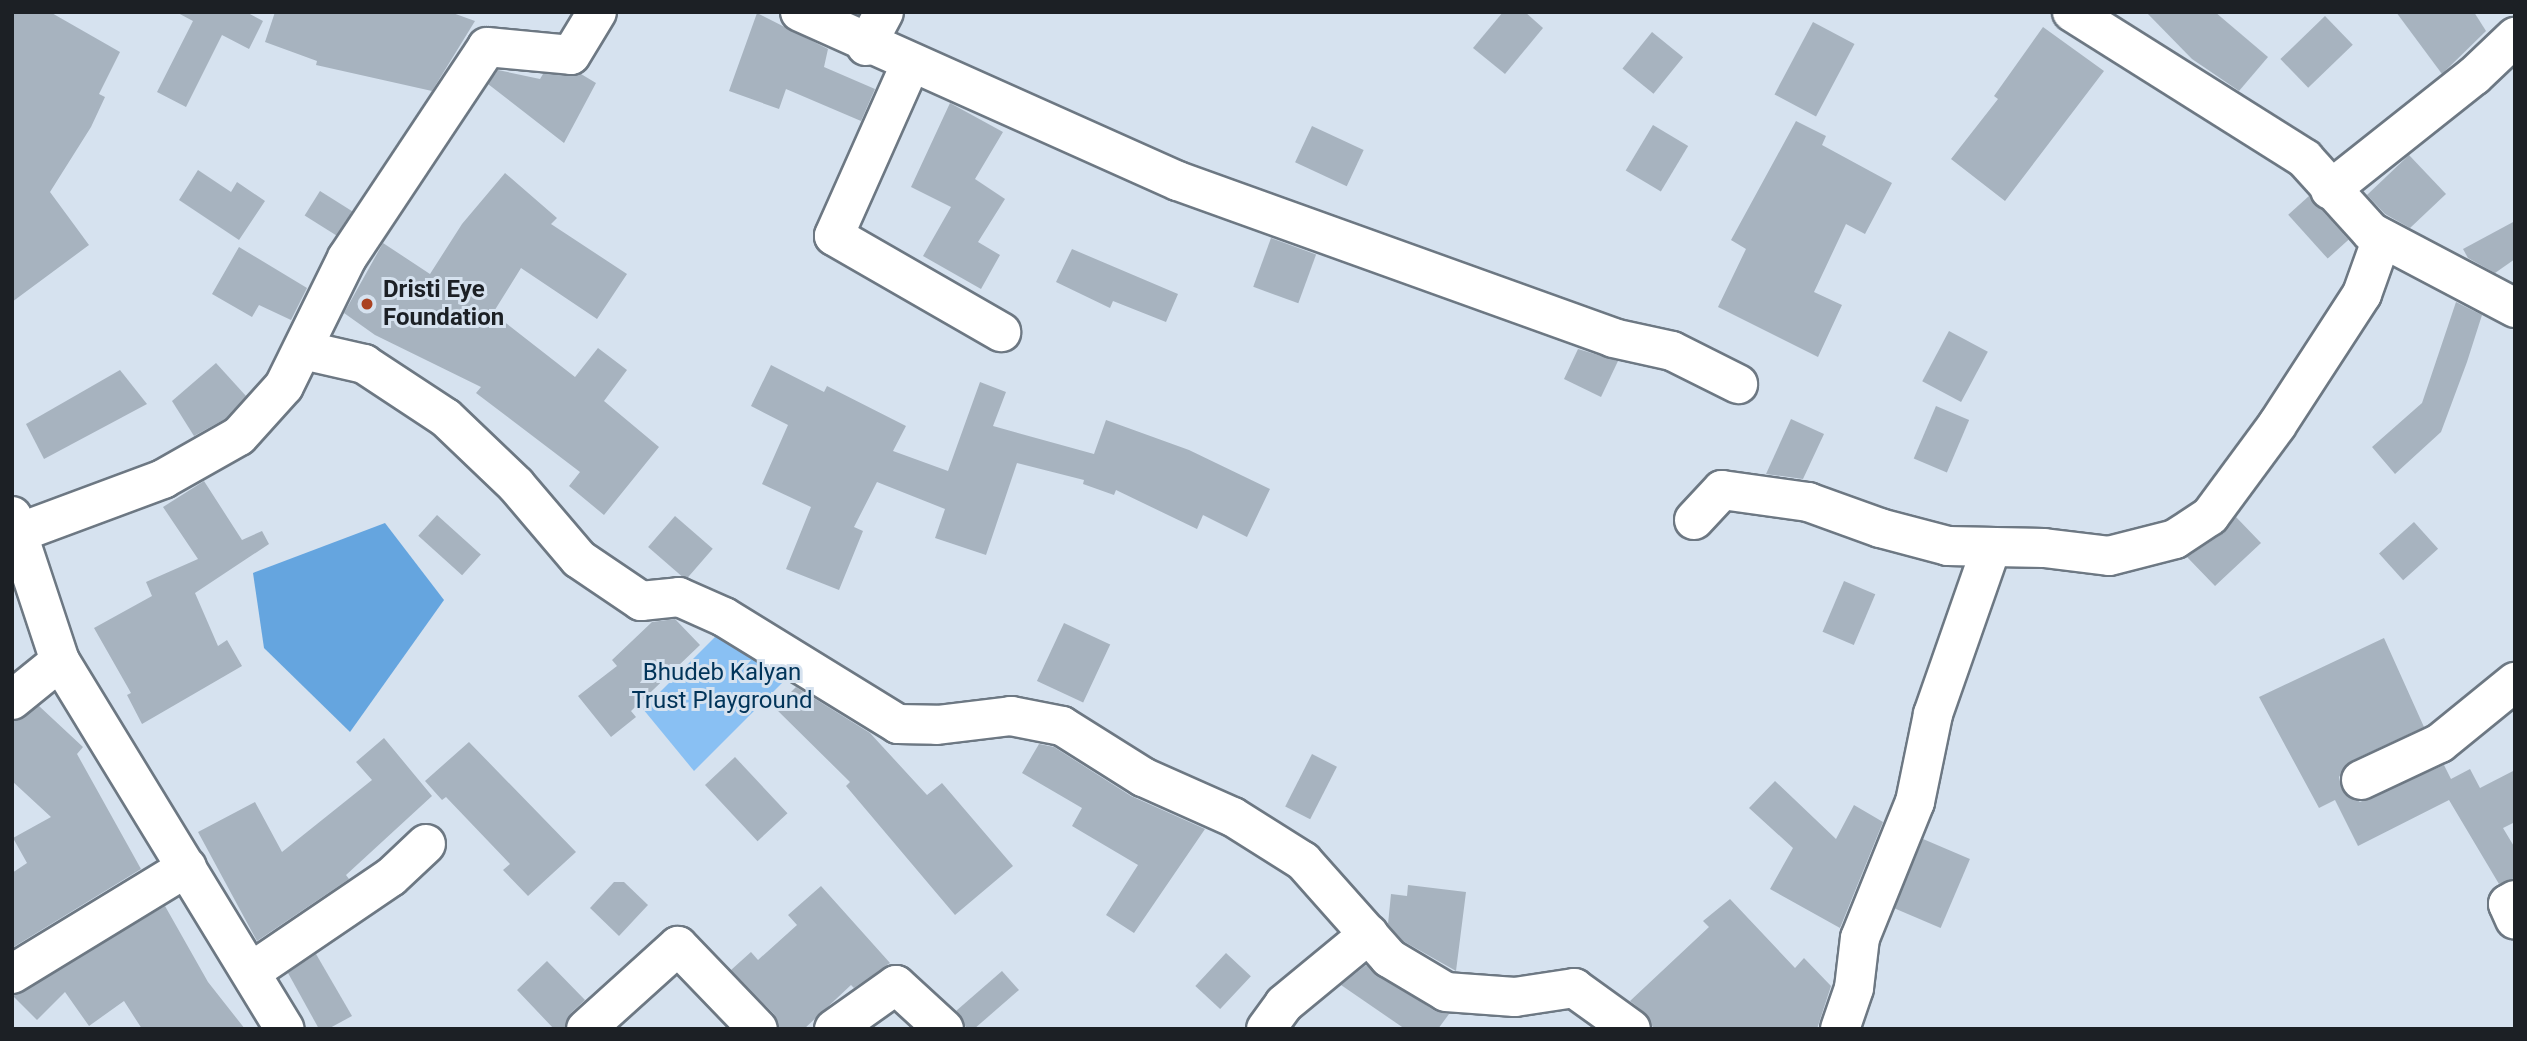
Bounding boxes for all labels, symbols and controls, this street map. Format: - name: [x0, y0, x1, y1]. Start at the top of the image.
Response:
- place label: Dristi Eye Foundation: [383, 276, 504, 332]
- marker: Dristi Eye Foundation: [357, 294, 377, 314]
- park label: Bhudeb Kalyan Trust Playground: [631, 659, 813, 715]

